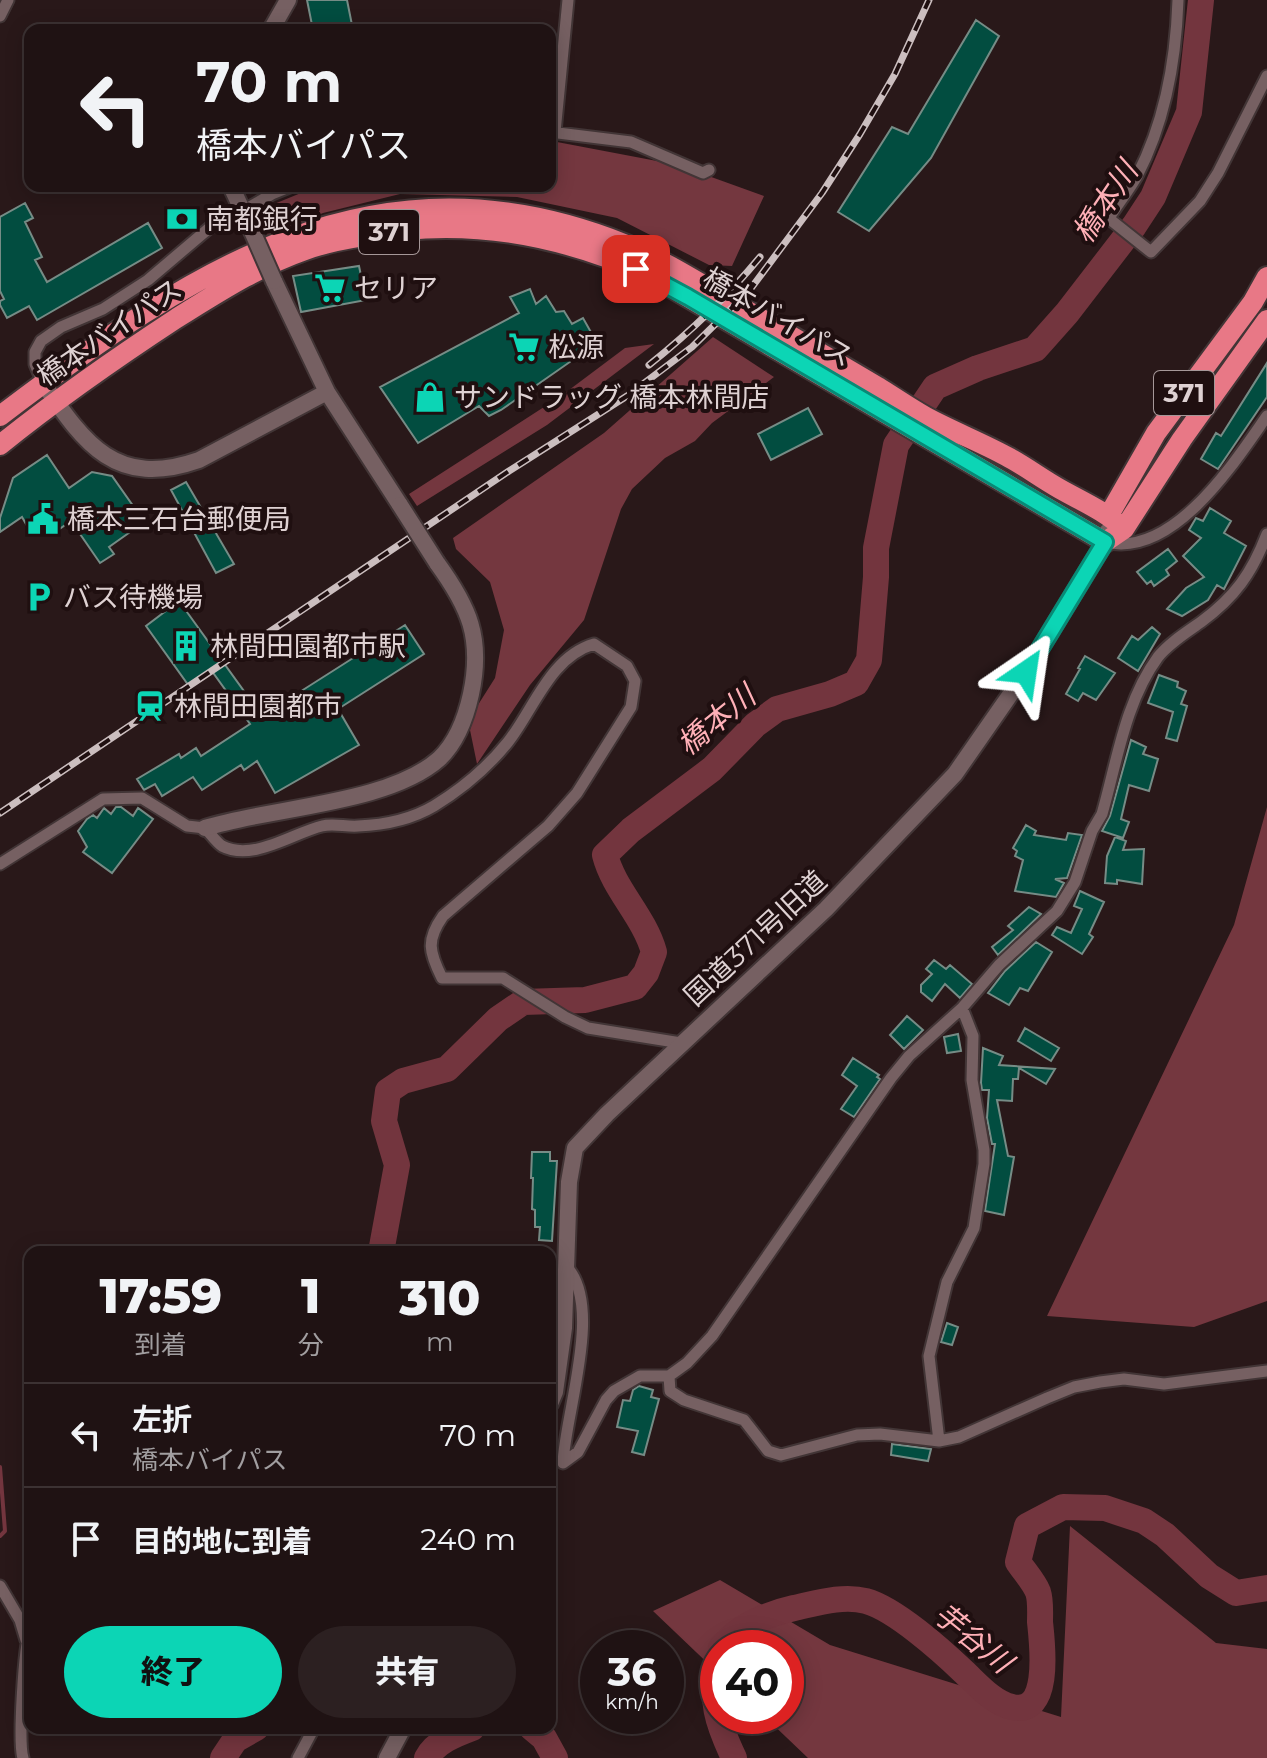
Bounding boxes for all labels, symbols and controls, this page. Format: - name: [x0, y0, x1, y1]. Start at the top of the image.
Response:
- text: 70 m: [196, 48, 342, 116]
- icon: left: [64, 56, 168, 160]
- text: 橋本バイパス: [196, 123, 411, 167]
- water label: 橋本川: [1064, 152, 1147, 250]
- bank icon: 南都銀行: [165, 202, 199, 236]
- place label: 南都銀行: [206, 202, 318, 236]
- road number: 371: [359, 210, 419, 254]
- pin: [602, 235, 670, 303]
- icon: arrive: [614, 247, 658, 291]
- street label: 橋本バイパス: [697, 260, 859, 374]
- street label: 橋本バイパス: [30, 271, 188, 393]
- supermarket icon: セリア: [313, 271, 347, 305]
- place label: セリア: [354, 271, 438, 305]
- supermarket icon: 松源: [507, 330, 541, 364]
- place label: 松源: [548, 330, 604, 364]
- road number: 371: [1154, 371, 1214, 415]
- shop icon: サンドラッグ 橋本林間店: [413, 380, 447, 414]
- place label: サンドラッグ 橋本林間店: [454, 380, 769, 414]
- public building icon: 橋本三石台郵便局: [26, 502, 60, 536]
- place label: 橋本三石台郵便局: [67, 502, 291, 536]
- parking icon: バス待機場: [22, 580, 56, 614]
- place label: バス待機場: [63, 580, 203, 614]
- building icon: 林間田園都市駅: [169, 629, 203, 663]
- place label: 林間田園都市駅: [210, 629, 406, 663]
- position arrow: [984, 630, 1068, 714]
- water label: 橋本川: [669, 675, 765, 763]
- station icon: 林間田園都市: [133, 689, 167, 723]
- place label: 林間田園都市: [174, 689, 342, 723]
- street label: 国道371号旧道: [677, 863, 833, 1013]
- text: 17:59: [100, 1267, 222, 1325]
- text: 1: [301, 1267, 320, 1325]
- text: 310: [399, 1269, 480, 1327]
- text: m: [426, 1326, 454, 1358]
- text: 到着: [135, 1329, 187, 1361]
- text: 分: [298, 1329, 324, 1361]
- text: 左折: [132, 1401, 192, 1438]
- icon: left: [64, 1413, 108, 1457]
- text: 70 m: [439, 1417, 516, 1454]
- text: 橋本バイパス: [132, 1444, 287, 1476]
- icon: arrive: [64, 1517, 108, 1561]
- text: 240 m: [420, 1521, 516, 1558]
- text: 目的地に到着: [132, 1523, 312, 1560]
- water label: 芋谷川: [926, 1595, 1022, 1683]
- button: 終了: [64, 1626, 282, 1718]
- button: 共有: [298, 1626, 516, 1718]
- speed limit sign: 40: [700, 1630, 804, 1734]
- text: 36: [607, 1647, 657, 1696]
- text: km/h: [605, 1690, 659, 1714]

